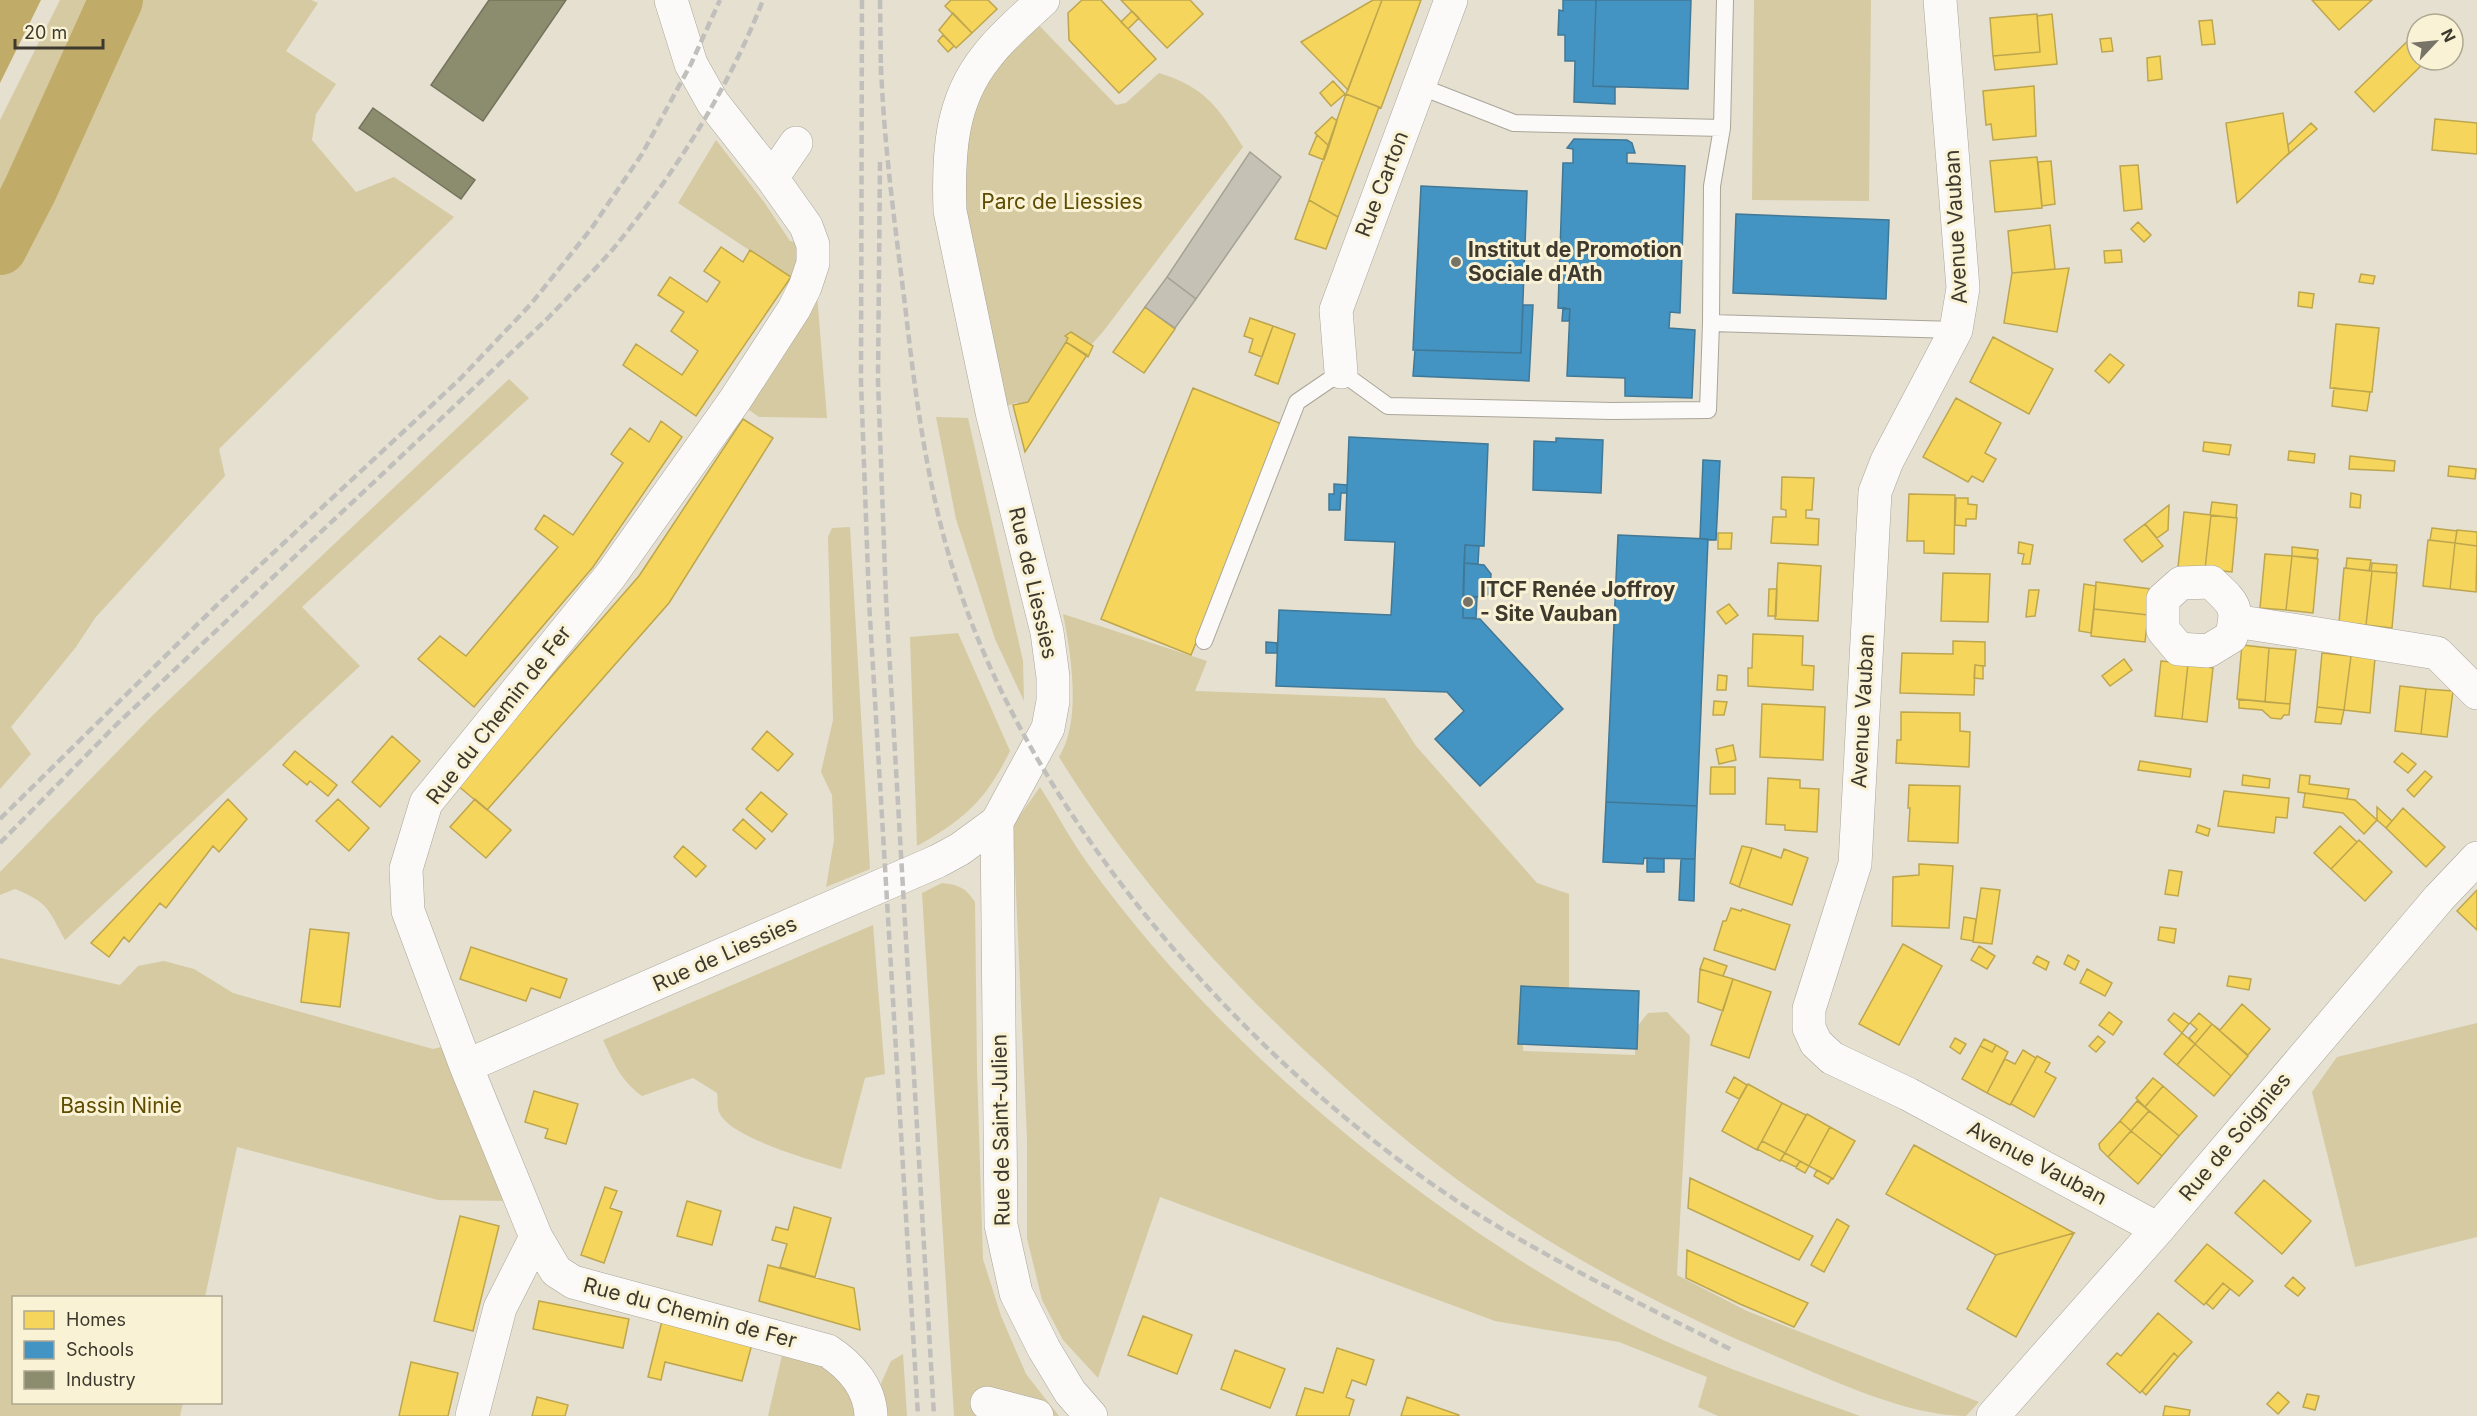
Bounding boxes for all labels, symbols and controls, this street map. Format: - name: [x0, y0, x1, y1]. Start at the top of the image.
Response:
- scale bar: [15, 12, 104, 50]
- north arrow: [2405, 12, 2465, 72]
- text: 20 m: [24, 22, 67, 43]
- text: N: [2437, 26, 2460, 45]
- street label: Rue Carton: [1350, 127, 1413, 240]
- street label: Avenue Vauban: [1939, 149, 1972, 305]
- park label: Parc de Liessies: [981, 189, 1143, 214]
- place label: Institut de Promotion Sociale d'Ath: [1468, 237, 1682, 286]
- marker: Institut de Promotion Sociale d'Ath: [1449, 255, 1463, 269]
- street label: Rue de Liessies: [1004, 505, 1063, 661]
- place label: ITCF Renée Joffroy - Site Vauban: [1480, 577, 1676, 626]
- marker: ITCF Renée Joffroy - Site Vauban: [1461, 595, 1475, 609]
- street label: Rue du Chemin de Fer: [421, 620, 576, 809]
- street label: Avenue Vauban: [1846, 633, 1879, 789]
- street label: Rue de Liessies: [649, 911, 801, 996]
- street label: Rue de Saint-Julien: [986, 1034, 1015, 1226]
- street label: Rue de Soignies: [2174, 1067, 2296, 1206]
- park label: Bassin Ninie: [60, 1093, 182, 1118]
- street label: Avenue Vauban: [1963, 1115, 2111, 1210]
- street label: Rue du Chemin de Fer: [581, 1272, 800, 1353]
- legend: [12, 1296, 222, 1404]
- text: Homes: [66, 1309, 126, 1330]
- text: Schools: [66, 1339, 134, 1360]
- text: Industry: [66, 1369, 136, 1390]

